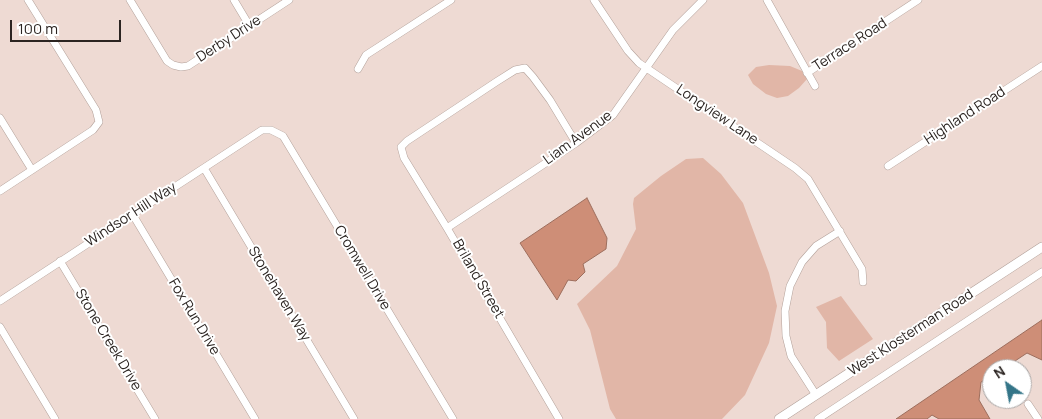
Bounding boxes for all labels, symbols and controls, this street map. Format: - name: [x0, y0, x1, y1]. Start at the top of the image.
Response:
- scale bar: [12, 10, 124, 42]
- street label: Derby Drive: [194, 12, 264, 66]
- street label: Terrace Road: [810, 15, 890, 75]
- text: 100 m: [18, 18, 58, 39]
- street label: Longview Lane: [673, 81, 761, 149]
- street label: Highland Road: [921, 84, 1009, 148]
- street label: Liam Avenue: [540, 107, 616, 169]
- street label: Windsor Hill Way: [82, 179, 180, 251]
- street label: Cromwell Drive: [330, 223, 394, 313]
- street label: Briland Street: [449, 237, 507, 321]
- street label: Stonehaven Way: [244, 244, 314, 344]
- street label: Fox Run Drive: [165, 276, 223, 358]
- street label: Stone Creek Drive: [71, 286, 145, 394]
- street label: West Klosterman Road: [845, 286, 977, 380]
- north arrow: [982, 359, 1032, 409]
- text: N: [990, 361, 1008, 383]

